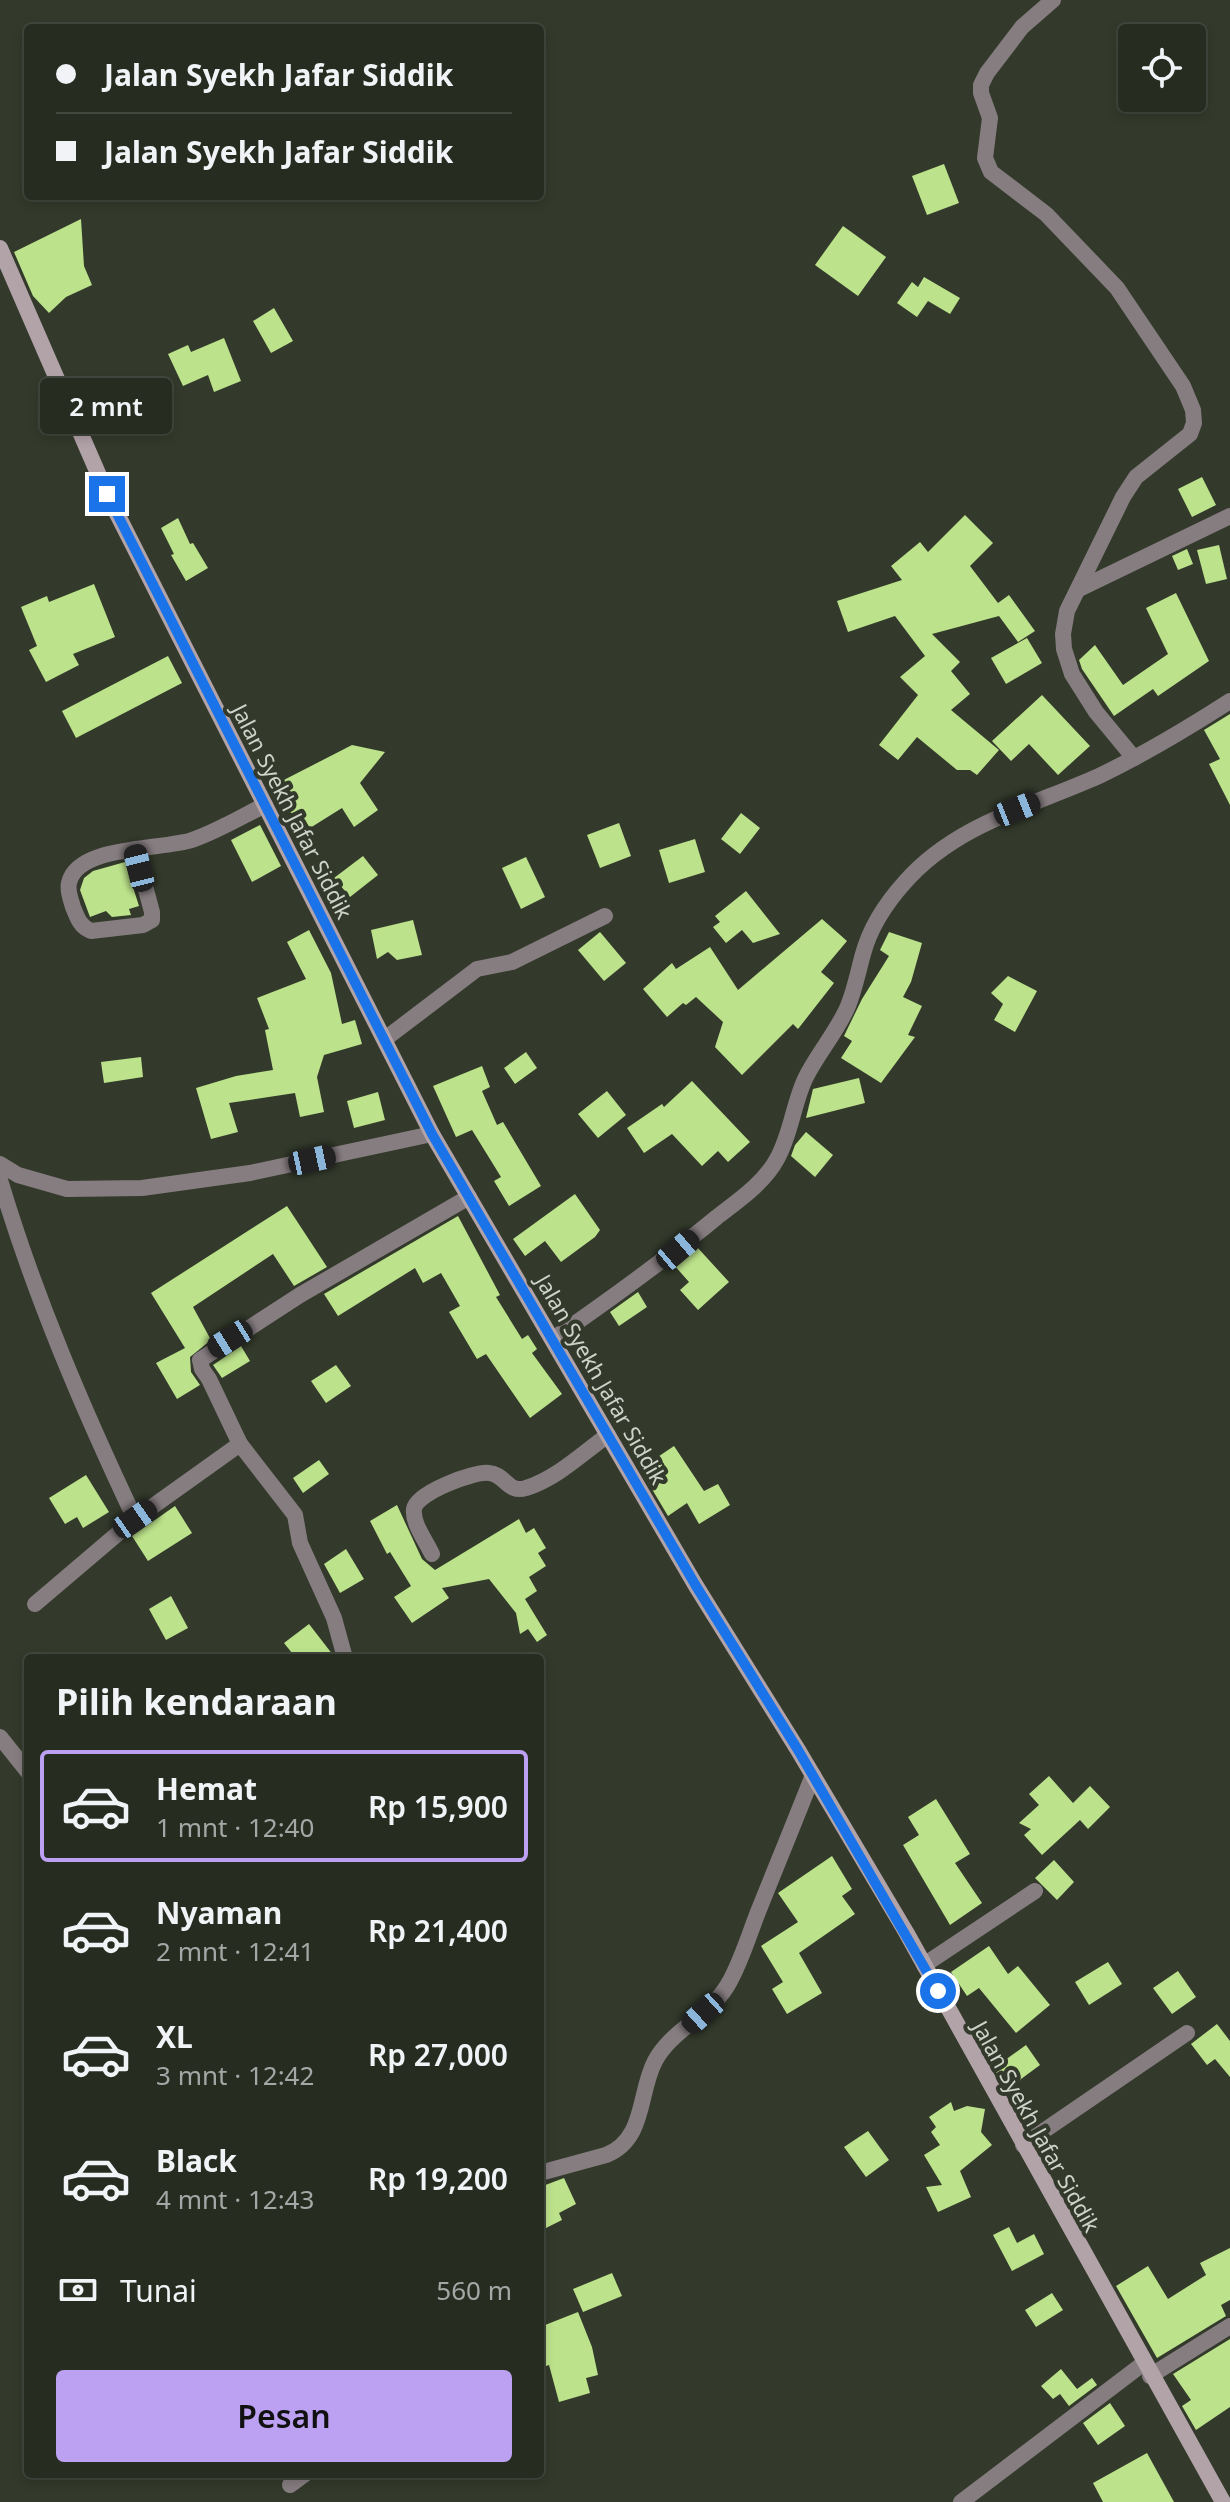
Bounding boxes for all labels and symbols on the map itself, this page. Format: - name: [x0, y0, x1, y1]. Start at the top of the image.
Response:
- callout: 2 mnt: [41, 378, 173, 434]
- route end: [89, 476, 125, 512]
- street label: Jalan Syekh Jafar Siddik: [225, 696, 360, 924]
- car: [990, 789, 1044, 829]
- car: [122, 842, 156, 894]
- car: [286, 1143, 338, 1177]
- car: [652, 1225, 704, 1275]
- street label: Jalan Syekh Jafar Siddik: [529, 1267, 675, 1490]
- car: [203, 1316, 257, 1362]
- car: [108, 1495, 162, 1543]
- route start: [920, 1973, 956, 2009]
- car: [677, 1988, 729, 2038]
- street label: Jalan Syekh Jafar Siddik: [965, 2013, 1108, 2237]

